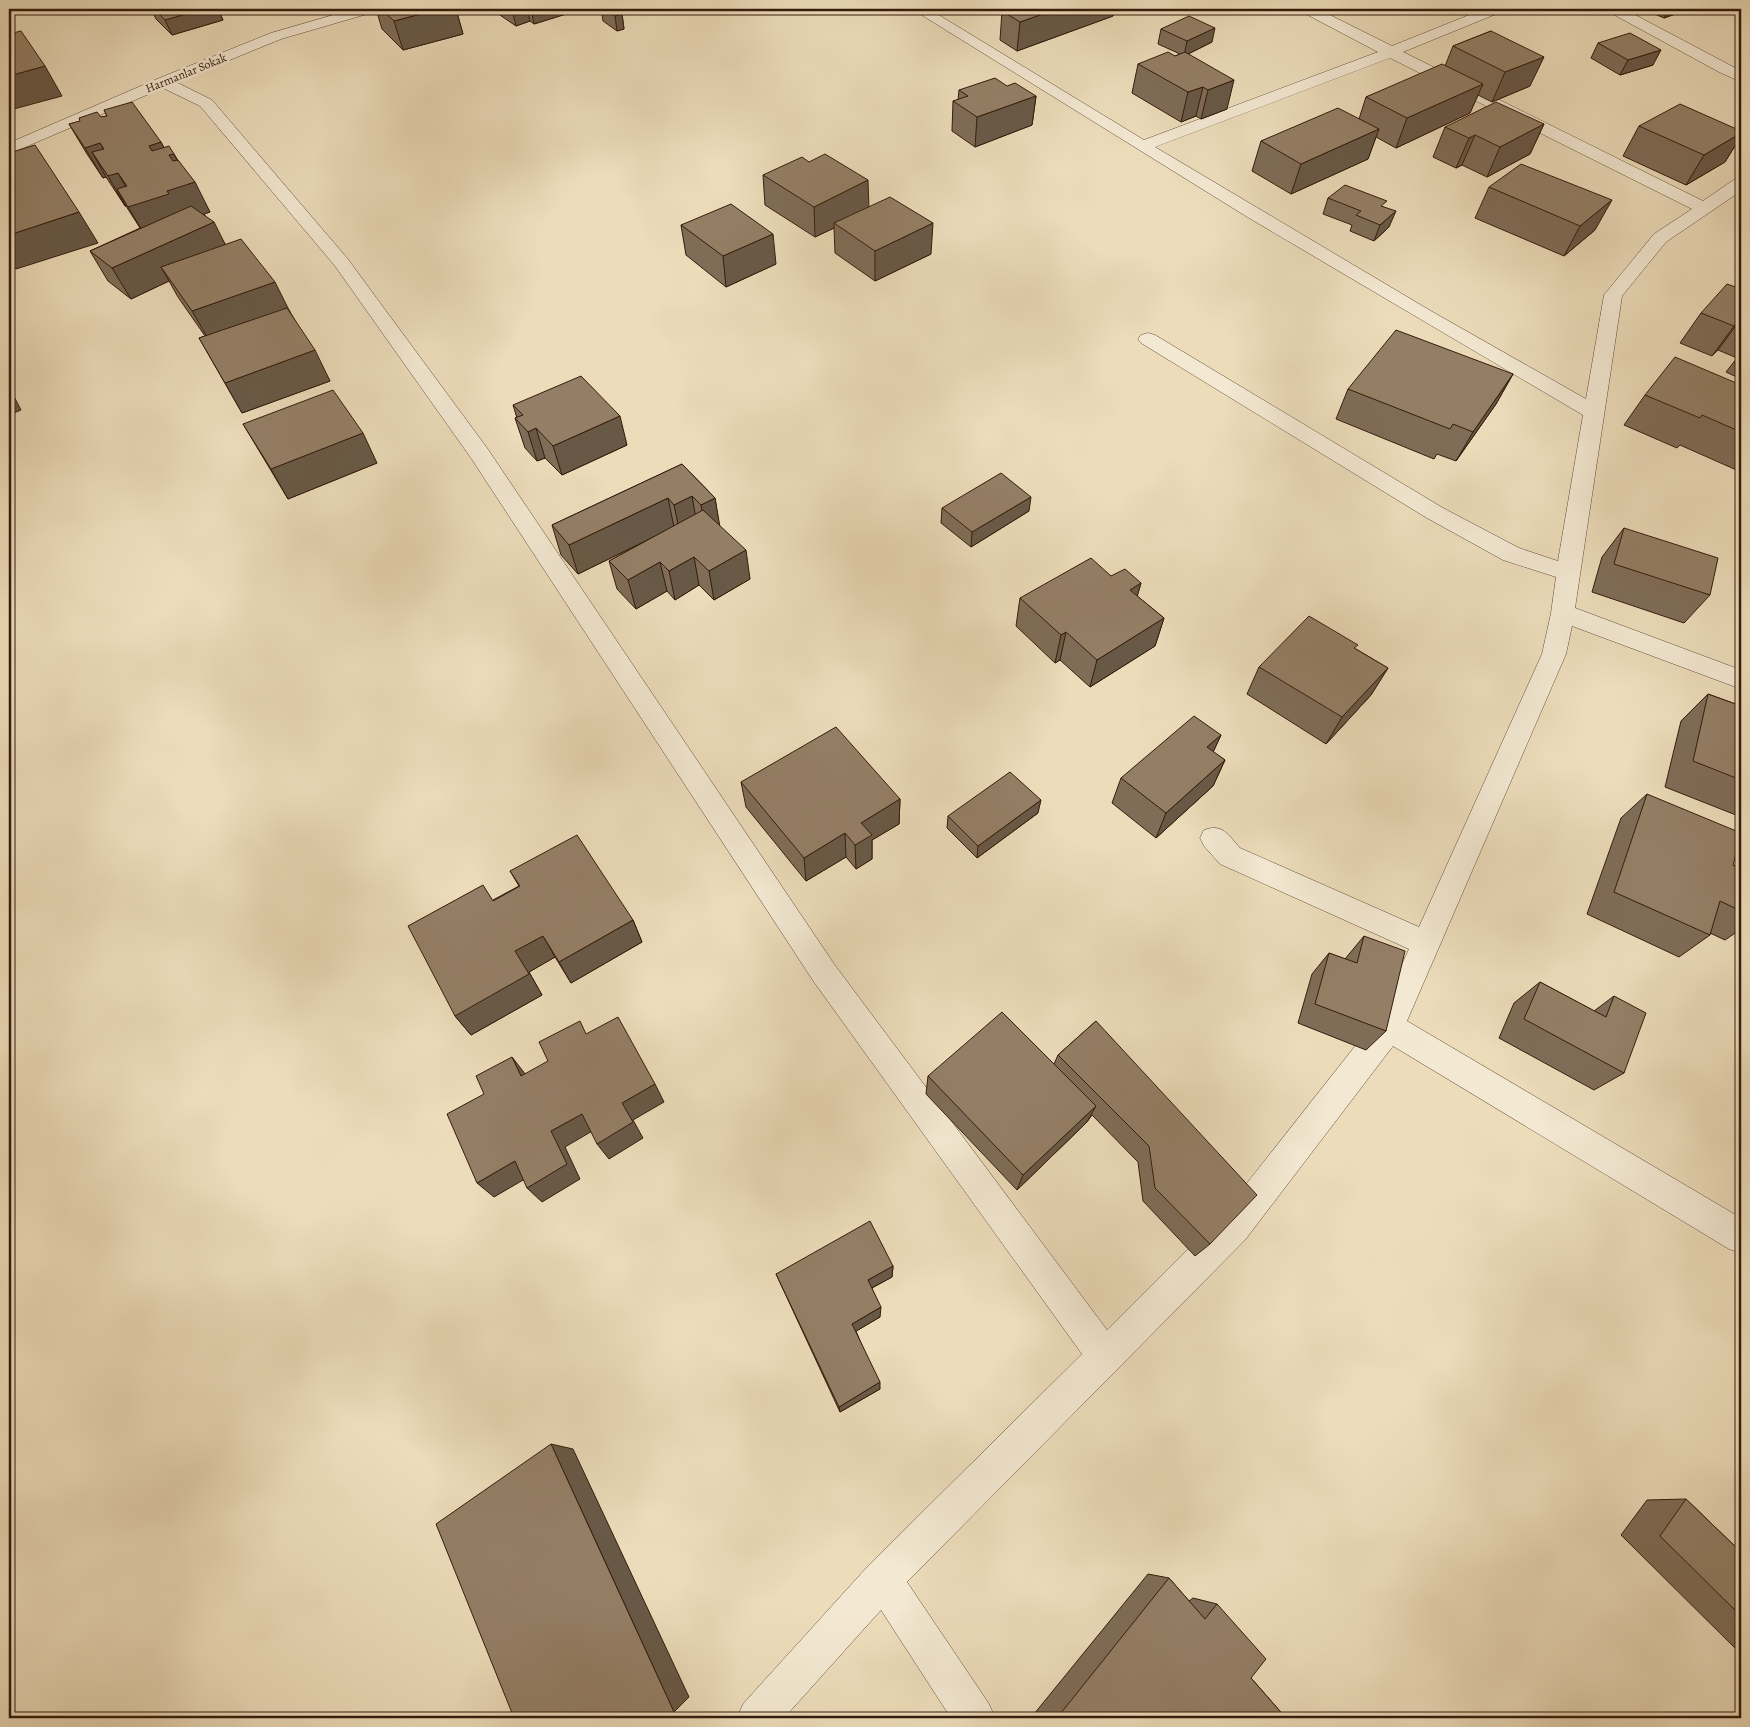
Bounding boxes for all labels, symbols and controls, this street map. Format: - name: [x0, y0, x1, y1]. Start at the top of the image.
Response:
- street label: Harmanlar Sokak: [143, 49, 229, 97]

